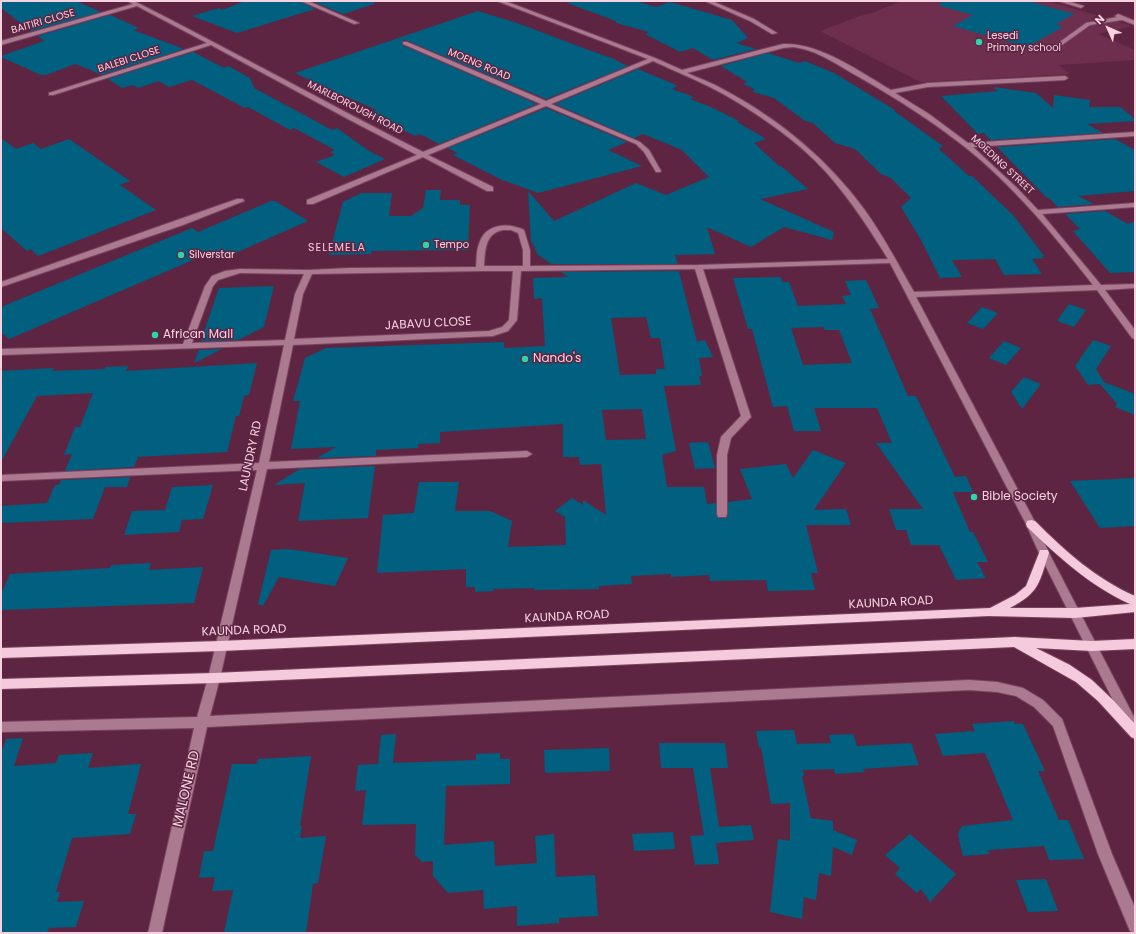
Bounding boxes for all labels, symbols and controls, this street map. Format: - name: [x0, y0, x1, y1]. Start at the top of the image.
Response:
- street label: BAITIRI CLOSE: [10, 7, 76, 37]
- north arrow: [1088, 8, 1128, 48]
- text: N: [1091, 11, 1108, 28]
- place label: Lesedi Primary school: [987, 30, 1061, 54]
- marker: Lesedi Primary school: [974, 37, 984, 47]
- street label: BALEBI CLOSE: [96, 44, 162, 76]
- street label: MOENG ROAD: [446, 46, 512, 84]
- street label: MARLBOROUGH ROAD: [305, 79, 405, 137]
- street label: MOEDING STREET: [968, 133, 1036, 197]
- place label: Tempo: [434, 239, 469, 251]
- marker: Tempo: [421, 240, 431, 250]
- district label: SELEMELA: [308, 241, 366, 255]
- place label: Silverstar: [189, 249, 235, 261]
- marker: Silverstar: [176, 250, 186, 260]
- street label: JABAVU CLOSE: [384, 315, 472, 333]
- place label: African Mall: [163, 328, 233, 342]
- marker: African Mall: [150, 330, 160, 340]
- place label: Nando's: [533, 352, 581, 366]
- marker: Nando's: [520, 354, 530, 364]
- street label: LAUNDRY RD: [237, 419, 265, 493]
- place label: Bible Society: [982, 490, 1058, 504]
- marker: Bible Society: [969, 492, 979, 502]
- street label: KAUNDA ROAD: [848, 594, 934, 612]
- street label: KAUNDA ROAD: [524, 608, 610, 626]
- street label: KAUNDA ROAD: [201, 622, 287, 640]
- street label: MALONE RD: [170, 749, 204, 829]

